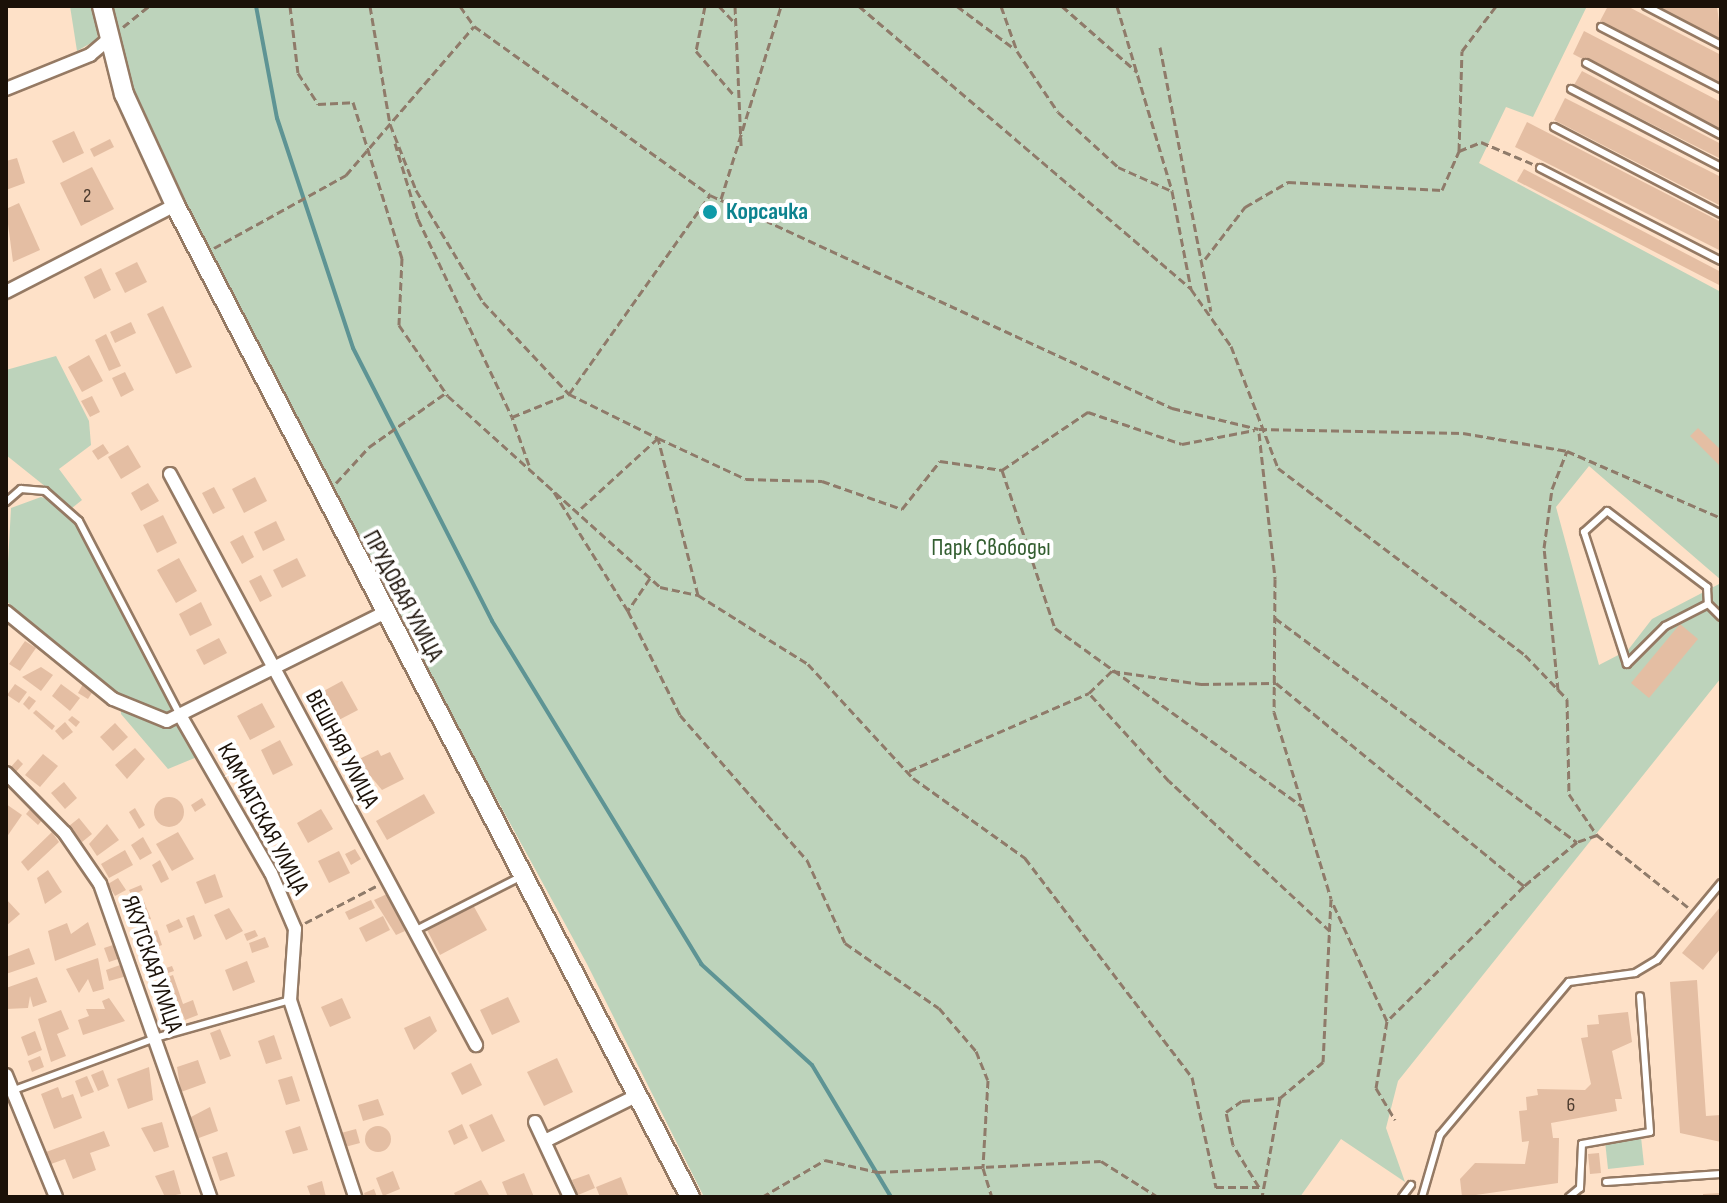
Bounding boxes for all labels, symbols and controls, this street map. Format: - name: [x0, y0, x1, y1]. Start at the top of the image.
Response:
- house number: 2: [83, 184, 91, 208]
- place label: Корсачка: [726, 198, 808, 226]
- marker: Корсачка: [701, 203, 719, 221]
- street label: ПРУДОВАЯ УЛИЦА: [356, 526, 450, 666]
- park label: Парк Свободы: [931, 534, 1051, 562]
- street label: ВЕШНЯЯ УЛИЦА: [299, 685, 385, 813]
- street label: КАМЧАТСКАЯ УЛИЦА: [211, 738, 315, 900]
- street label: ЯКУТСКАЯ УЛИЦА: [115, 892, 189, 1036]
- house number: 6: [1567, 1093, 1575, 1117]

